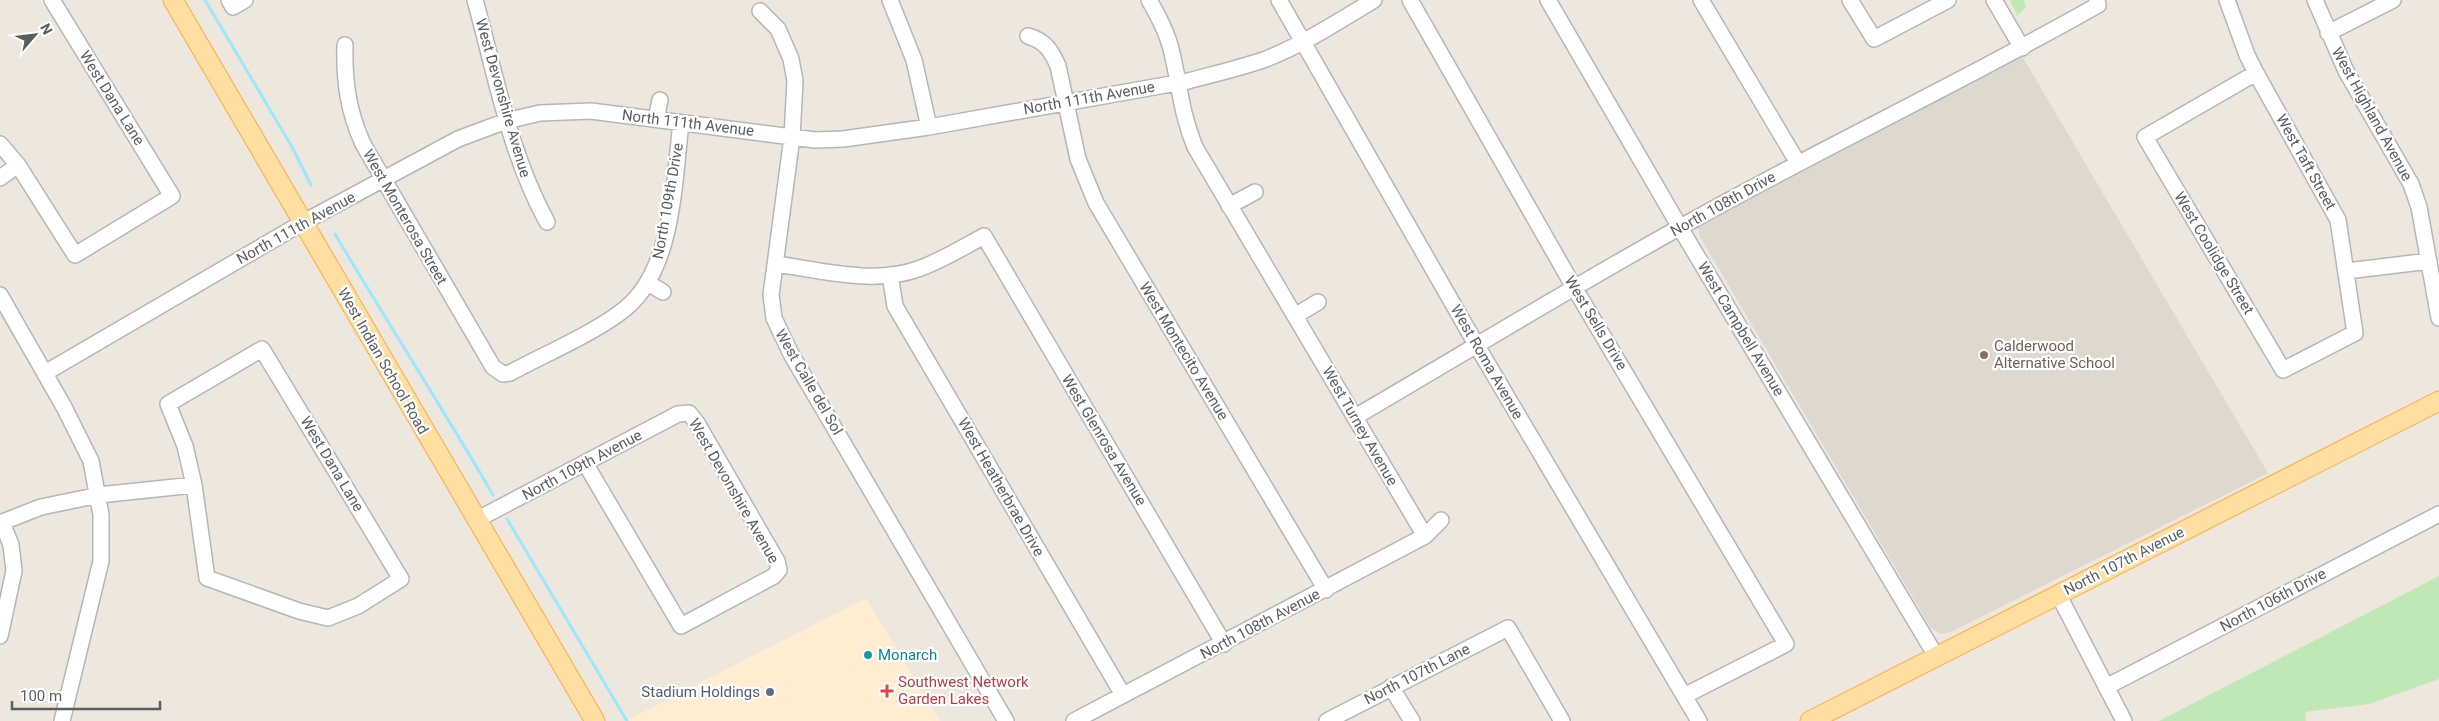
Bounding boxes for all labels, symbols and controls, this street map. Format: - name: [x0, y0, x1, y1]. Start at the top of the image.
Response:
- north arrow: [10, 10, 60, 60]
- street label: West Devonshire Avenue: [472, 16, 534, 180]
- text: N: [37, 21, 56, 37]
- street label: West Highland Avenue: [2328, 44, 2416, 184]
- street label: West Dana Lane: [76, 47, 148, 149]
- street label: North 111th Avenue: [1022, 78, 1156, 118]
- street label: North 111th Avenue: [621, 106, 755, 140]
- street label: West Taft Street: [2272, 111, 2340, 213]
- street label: North 109th Drive: [649, 142, 687, 260]
- street label: West Monterosa Street: [359, 146, 451, 288]
- street label: North 108th Drive: [1667, 168, 1779, 240]
- street label: North 111th Avenue: [234, 188, 358, 268]
- street label: West Coolidge Street: [2170, 188, 2258, 318]
- street label: West Campbell Avenue: [1694, 259, 1788, 399]
- street label: West Sells Drive: [1561, 273, 1631, 373]
- street label: West Montecito Avenue: [1136, 279, 1232, 423]
- street label: West Indian School Road: [334, 285, 432, 437]
- street label: West Roma Avenue: [1447, 302, 1527, 423]
- street label: West Calle del Sol: [771, 326, 847, 438]
- place label: Calderwood Alternative School: [1994, 337, 2115, 372]
- marker: Calderwood Alternative School: [1978, 349, 1990, 361]
- street label: West Turney Avenue: [1319, 363, 1401, 489]
- street label: West Glenrosa Avenue: [1058, 371, 1150, 509]
- street label: West Dana Lane: [296, 413, 368, 515]
- street label: West Heatherbrae Drive: [954, 414, 1048, 560]
- street label: West Devonshire Avenue: [685, 415, 783, 567]
- street label: North 109th Avenue: [519, 426, 645, 504]
- street label: North 107th Avenue: [2061, 523, 2187, 599]
- street label: North 106th Drive: [2217, 564, 2329, 636]
- street label: North 108th Avenue: [1197, 585, 1323, 663]
- street label: North 107th Lane: [1361, 640, 1473, 708]
- place label: Monarch: [878, 646, 937, 664]
- marker: Monarch: [862, 649, 874, 661]
- place label: Southwest Network Garden Lakes: [898, 673, 1029, 708]
- scale bar: [12, 678, 160, 710]
- place label: Stadium Holdings: [641, 683, 760, 701]
- marker: Southwest Network Garden Lakes: [880, 684, 894, 698]
- marker: Stadium Holdings: [764, 686, 776, 698]
- text: 100 m: [20, 687, 62, 705]

